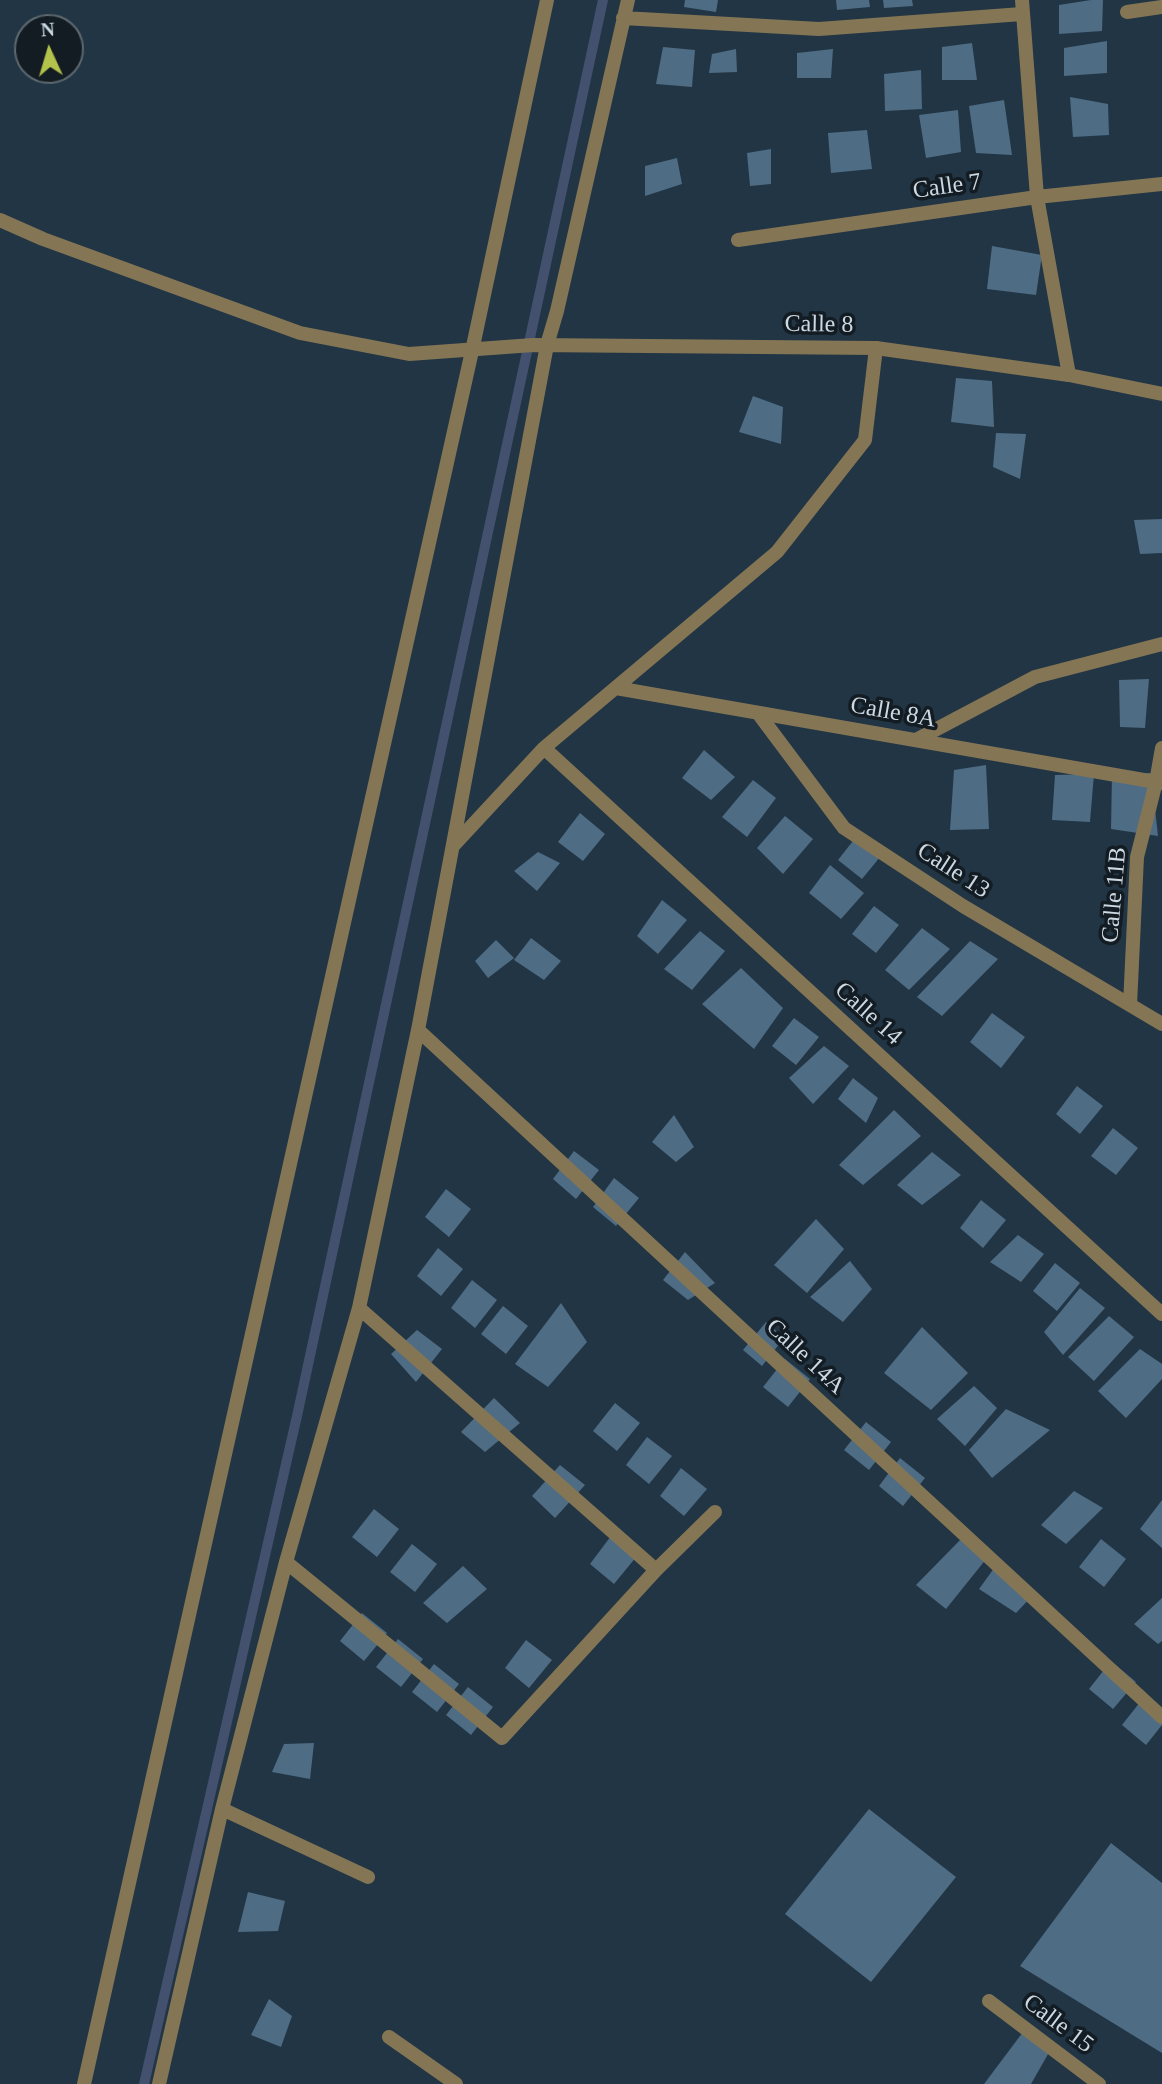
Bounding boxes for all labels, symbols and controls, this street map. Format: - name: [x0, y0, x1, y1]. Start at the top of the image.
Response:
- north arrow: [14, 14, 84, 84]
- text: N: [40, 19, 55, 41]
- street label: Calle 7: [911, 168, 983, 206]
- street label: Calle 8: [784, 310, 854, 340]
- street label: Calle 8A: [848, 691, 938, 735]
- street label: Calle 13: [911, 837, 995, 905]
- street label: Calle 11B: [1096, 846, 1134, 944]
- street label: Calle 14: [828, 976, 908, 1052]
- street label: Calle 14A: [759, 1313, 851, 1401]
- street label: Calle 15: [1017, 1988, 1099, 2060]

